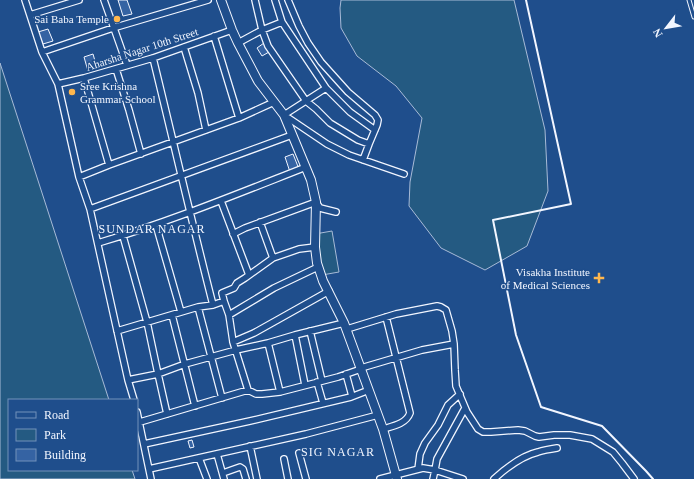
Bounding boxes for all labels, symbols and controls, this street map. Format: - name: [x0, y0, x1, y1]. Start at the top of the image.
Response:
- north arrow: [646, 8, 686, 48]
- place label: Sai Baba Temple: [34, 13, 109, 25]
- marker: Sai Baba Temple: [112, 14, 122, 24]
- street label: Aharsha Nagar 10th Street: [85, 25, 199, 73]
- text: N: [650, 27, 665, 40]
- place label: Sree Krishna Grammar School: [80, 80, 155, 105]
- marker: Sree Krishna Grammar School: [67, 87, 77, 97]
- district label: SUNDAR NAGAR: [98, 222, 206, 236]
- place label: Visakha Institute of Medical Sciences: [501, 266, 590, 291]
- marker: Visakha Institute of Medical Sciences: [593, 272, 605, 284]
- legend: [8, 399, 138, 471]
- text: Road: [44, 408, 69, 422]
- text: Park: [44, 428, 66, 442]
- district label: SIG NAGAR: [301, 445, 375, 459]
- text: Building: [44, 448, 86, 462]

